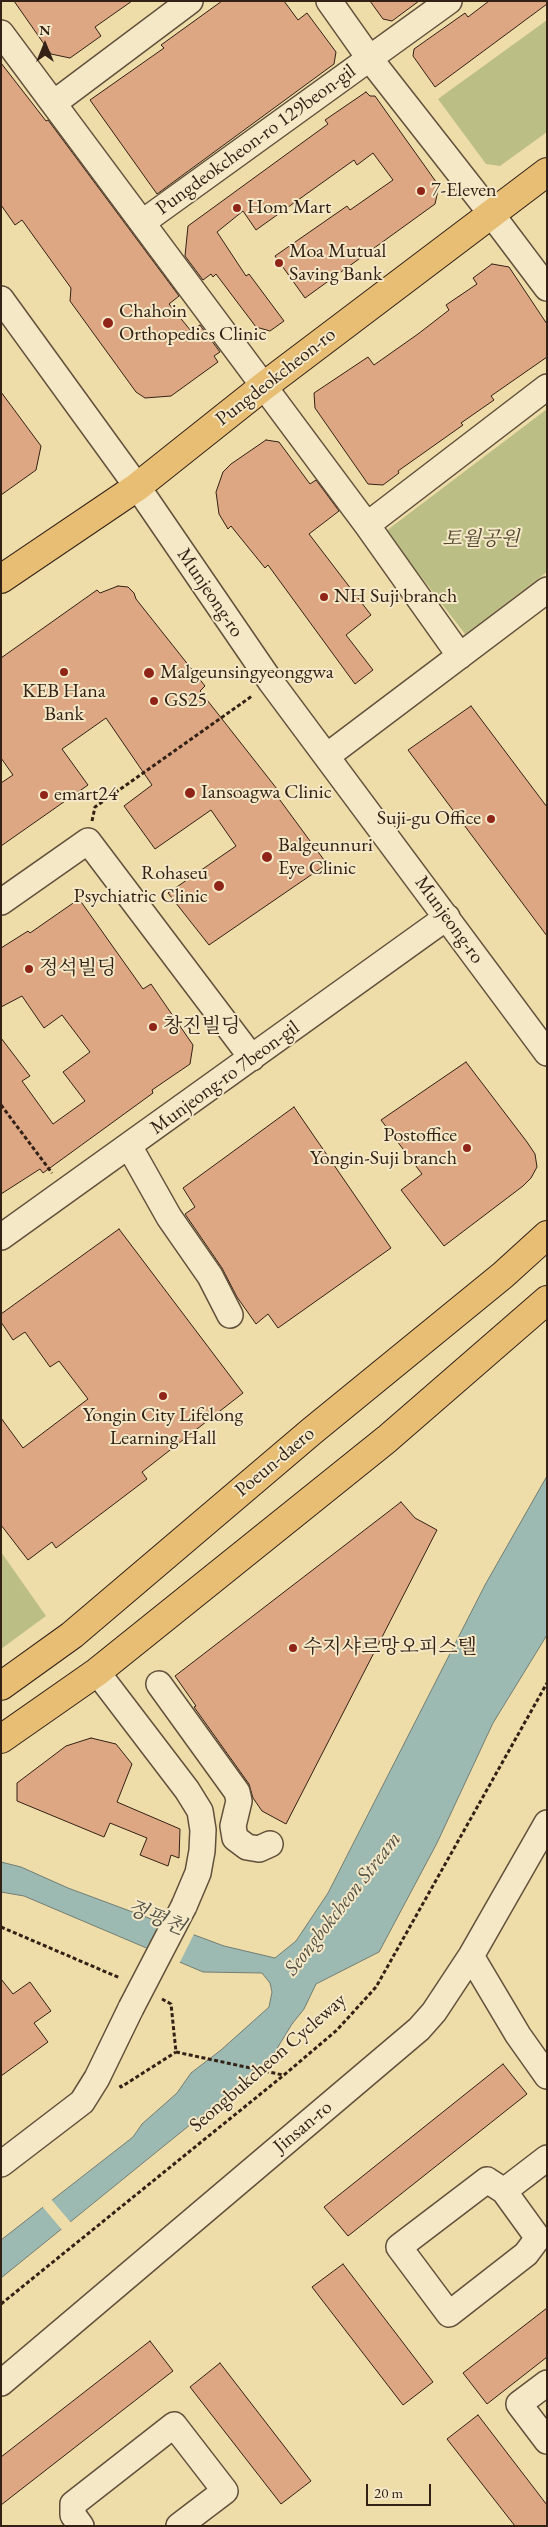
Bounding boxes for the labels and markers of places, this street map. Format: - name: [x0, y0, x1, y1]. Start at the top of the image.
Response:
- place label: 7-Eleven: [431, 179, 497, 203]
- marker: 7-Eleven: [415, 185, 427, 197]
- place label: Hom Mart: [247, 196, 331, 220]
- marker: Hom Mart: [231, 202, 243, 214]
- place label: Moa Mutual Saving Bank: [289, 240, 386, 287]
- marker: Moa Mutual Saving Bank: [273, 257, 285, 269]
- place label: Chahoin Orthopedics Clinic: [119, 300, 267, 347]
- marker: Chahoin Orthopedics Clinic: [101, 316, 115, 330]
- place label: NH Suji branch: [334, 585, 457, 609]
- marker: NH Suji branch: [318, 591, 330, 603]
- place label: Malgeunsingyeonggwa: [160, 661, 334, 685]
- marker: KEB Hana Bank: [58, 666, 70, 678]
- marker: Malgeunsingyeonggwa: [142, 666, 156, 680]
- place label: KEB Hana Bank: [22, 680, 106, 727]
- place label: GS25: [164, 689, 207, 713]
- marker: GS25: [148, 695, 160, 707]
- place label: Iansoagwa Clinic: [201, 781, 332, 805]
- place label: emart24: [54, 783, 117, 807]
- marker: Iansoagwa Clinic: [183, 786, 197, 800]
- marker: emart24: [38, 789, 50, 801]
- place label: Suji-gu Office: [377, 807, 481, 831]
- marker: Suji-gu Office: [485, 813, 497, 825]
- place label: Balgeunnuri Eye Clinic: [278, 834, 373, 881]
- marker: Balgeunnuri Eye Clinic: [260, 850, 274, 864]
- place label: Rohaseu Psychiatric Clinic: [74, 862, 208, 909]
- marker: Rohaseu Psychiatric Clinic: [212, 879, 226, 893]
- place label: 정석빌딩: [39, 957, 116, 981]
- marker: 정석빌딩: [23, 963, 35, 975]
- place label: 창진빌딩: [163, 1015, 240, 1039]
- marker: 창진빌딩: [147, 1021, 159, 1033]
- place label: Postoffice Yongin-Suji branch: [310, 1124, 457, 1171]
- marker: Postoffice Yongin-Suji branch: [461, 1142, 473, 1154]
- marker: Yongin City Lifelong Learning Hall: [157, 1390, 169, 1402]
- place label: Yongin City Lifelong Learning Hall: [83, 1404, 243, 1451]
- place label: 수지샤르망오피스텔: [303, 1636, 477, 1660]
- marker: 수지샤르망오피스텔: [287, 1642, 299, 1654]

